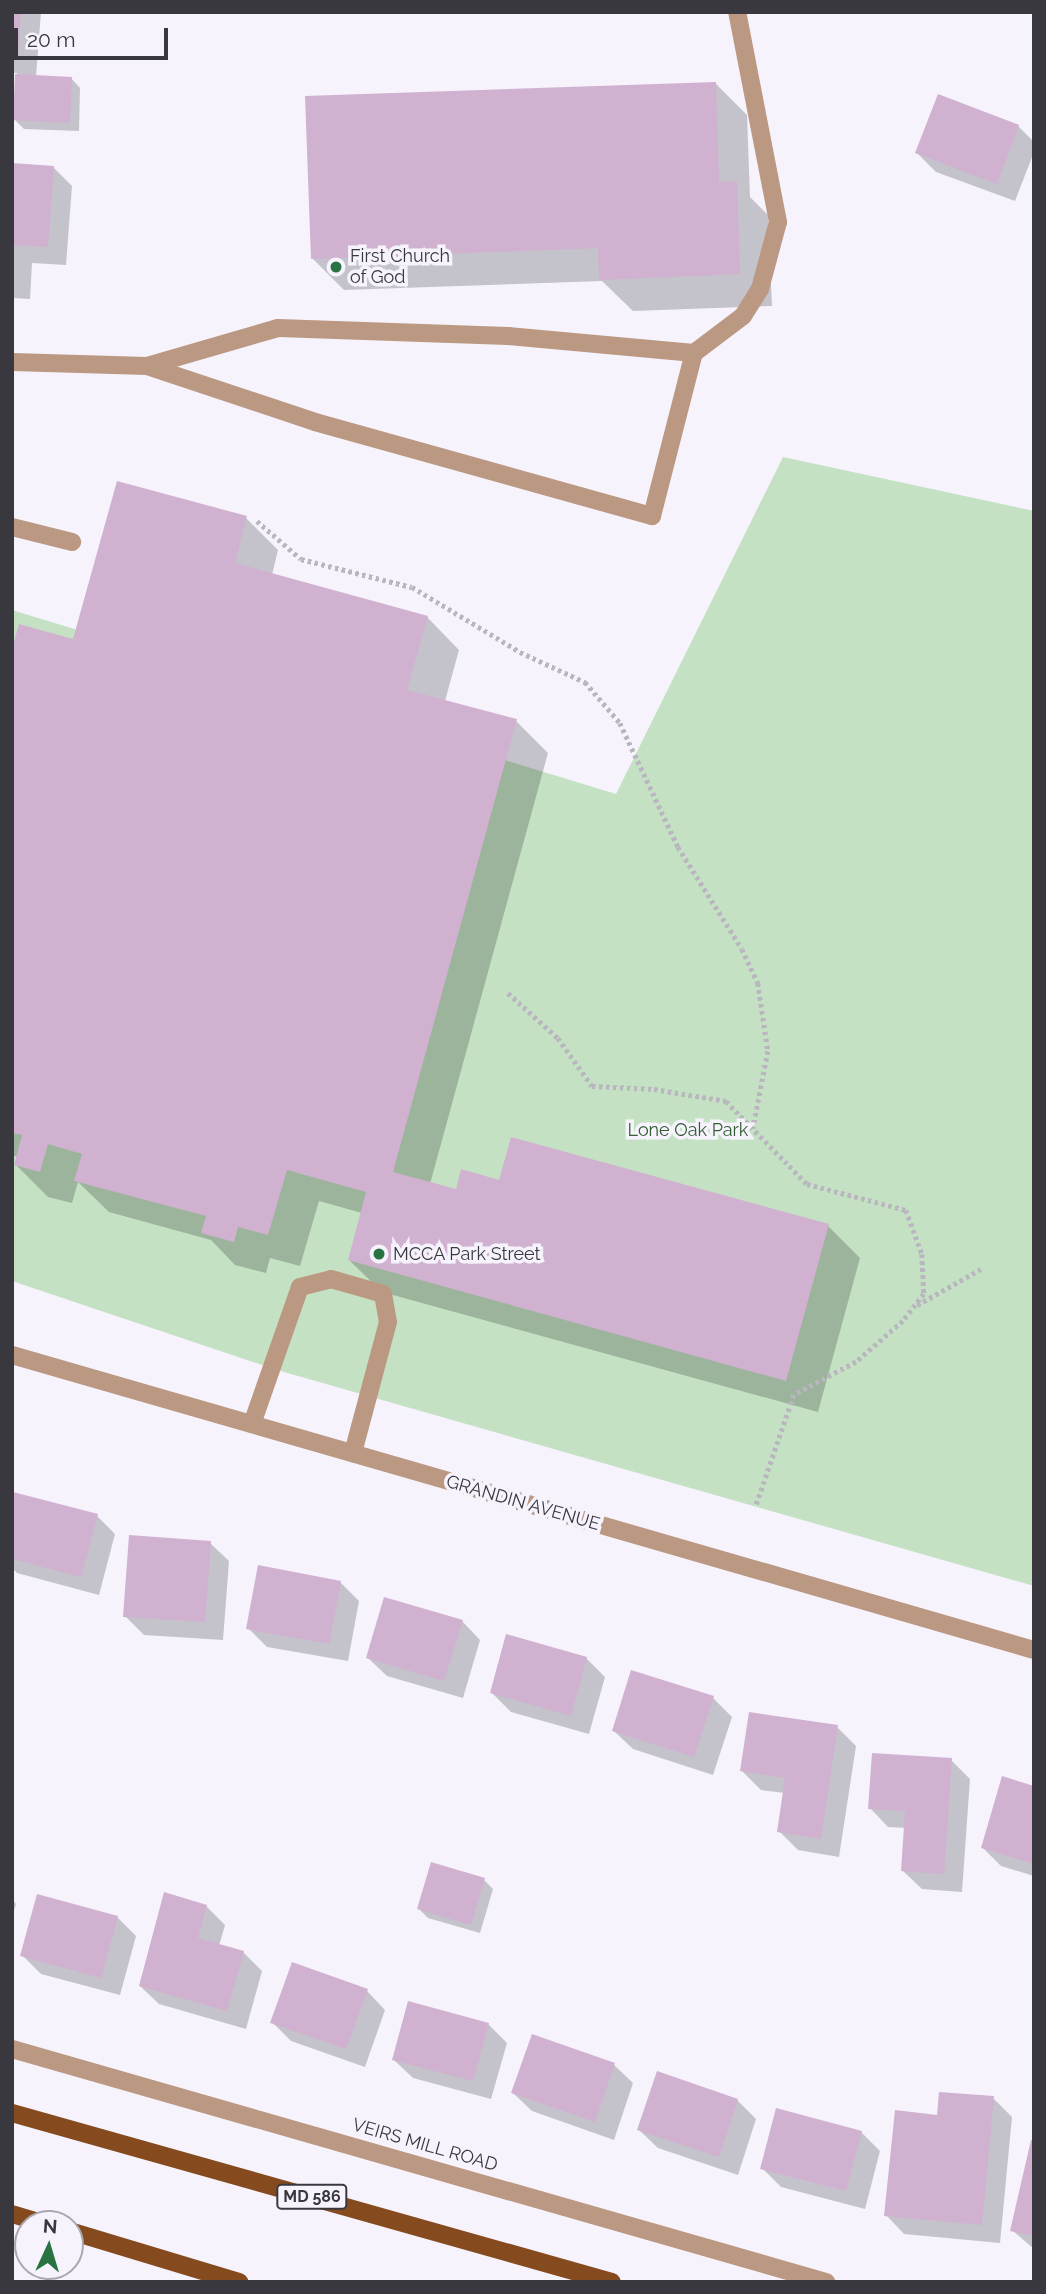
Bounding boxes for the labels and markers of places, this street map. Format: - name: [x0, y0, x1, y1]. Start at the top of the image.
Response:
- place label: First Church of God: [350, 246, 450, 288]
- marker: First Church of God: [328, 259, 344, 275]
- place label: MCCA Park Street: [393, 1243, 541, 1265]
- marker: MCCA Park Street: [371, 1246, 387, 1262]

